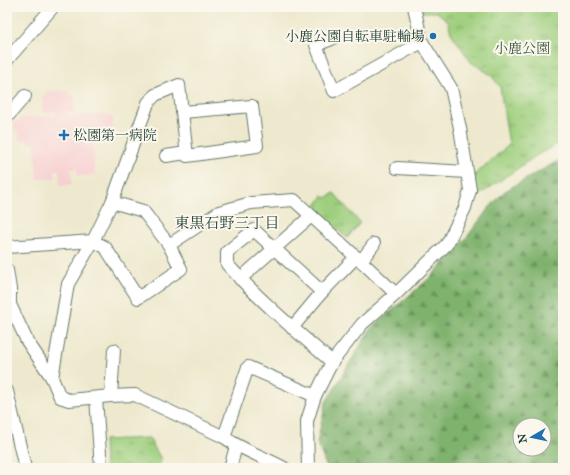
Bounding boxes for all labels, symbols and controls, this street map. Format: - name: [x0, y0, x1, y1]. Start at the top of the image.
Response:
- place label: 小鹿公園自転車駐輪場: [285, 28, 425, 45]
- marker: 小鹿公園自転車駐輪場: [428, 31, 438, 41]
- park label: 小鹿公園: [494, 40, 550, 57]
- place label: 松園第一病院: [73, 127, 157, 144]
- marker: 松園第一病院: [58, 129, 70, 141]
- district label: 東黒石野三丁目: [174, 214, 280, 232]
- north arrow: [512, 417, 552, 457]
- text: N: [515, 432, 530, 444]

